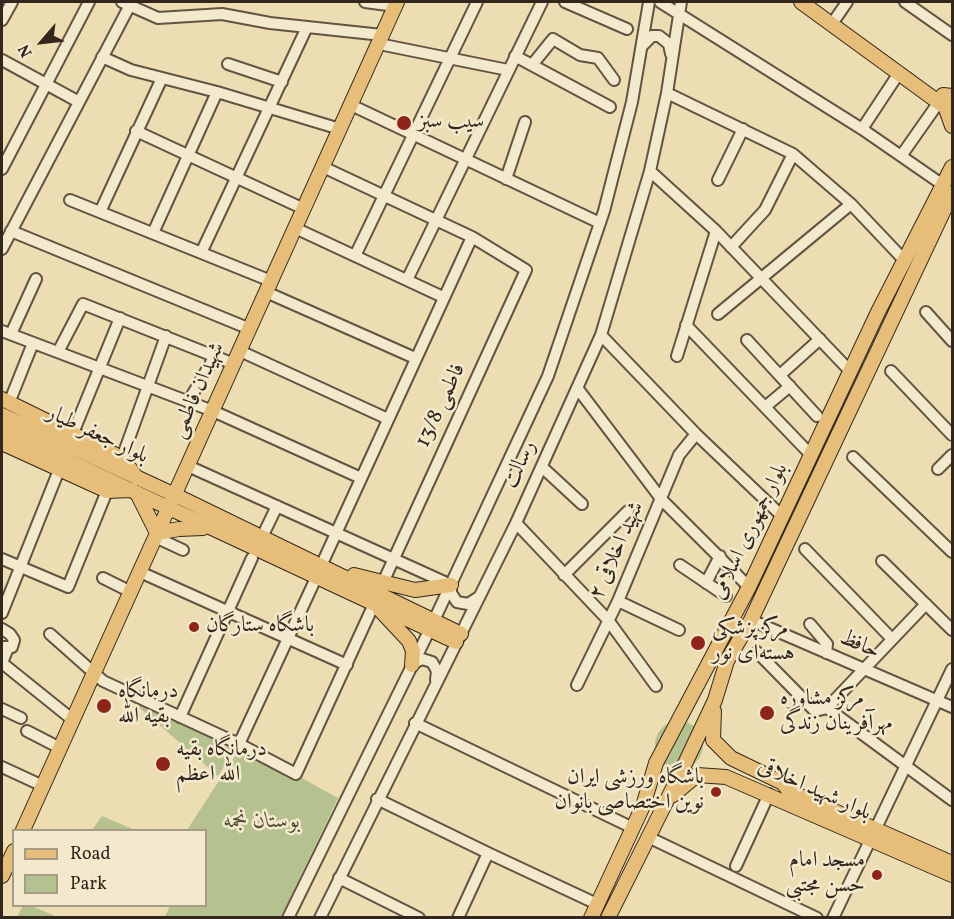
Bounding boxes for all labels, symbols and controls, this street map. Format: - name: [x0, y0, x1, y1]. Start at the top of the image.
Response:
- north arrow: [12, 12, 72, 72]
- text: N: [14, 40, 39, 61]
- place label: سیب سبز: [418, 110, 484, 136]
- marker: سیب سبز: [395, 114, 413, 132]
- street label: شهیدان فاطمی: [166, 339, 232, 443]
- street label: فاطمی 13/8: [411, 360, 473, 452]
- street label: بلوار جعفر طیار: [42, 401, 152, 471]
- street label: رسالت: [499, 437, 543, 493]
- street label: بلوار جمهوری اسلامی: [707, 460, 795, 604]
- street label: شهید اخلاقی ۲: [585, 498, 651, 604]
- place label: باشگاه ستارگان: [206, 614, 314, 640]
- place label: مرکز پزشکی هسته‌ای نور: [712, 617, 795, 668]
- marker: باشگاه ستارگان: [187, 620, 201, 634]
- street label: حافظ: [835, 626, 883, 666]
- marker: مرکز پزشکی هسته‌ای نور: [689, 634, 707, 652]
- place label: درمانگاه بقیه الله: [118, 680, 178, 732]
- place label: مرکز مشاوره مهرآفرینان زندگی: [780, 687, 892, 738]
- marker: درمانگاه بقیه الله: [95, 697, 113, 715]
- marker: مرکز مشاوره مهرآفرینان زندگی: [758, 704, 776, 722]
- place label: درمانگاه بقیه الله اعظم: [176, 738, 267, 790]
- street label: بلوار شهید اخلاقی: [753, 754, 875, 828]
- marker: درمانگاه بقیه الله اعظم: [154, 755, 172, 773]
- place label: باشگاه ورزشی ایران نوین اختصاصی بانوان: [554, 766, 704, 818]
- marker: باشگاه ورزشی ایران نوین اختصاصی بانوان: [709, 785, 723, 799]
- park label: بوستان نجمه: [224, 810, 300, 836]
- legend: [12, 829, 207, 907]
- text: Road: [70, 842, 111, 867]
- place label: مسجد امام حسن مجتبی: [785, 849, 865, 900]
- marker: مسجد امام حسن مجتبی: [870, 868, 884, 882]
- text: Park: [70, 872, 107, 897]

